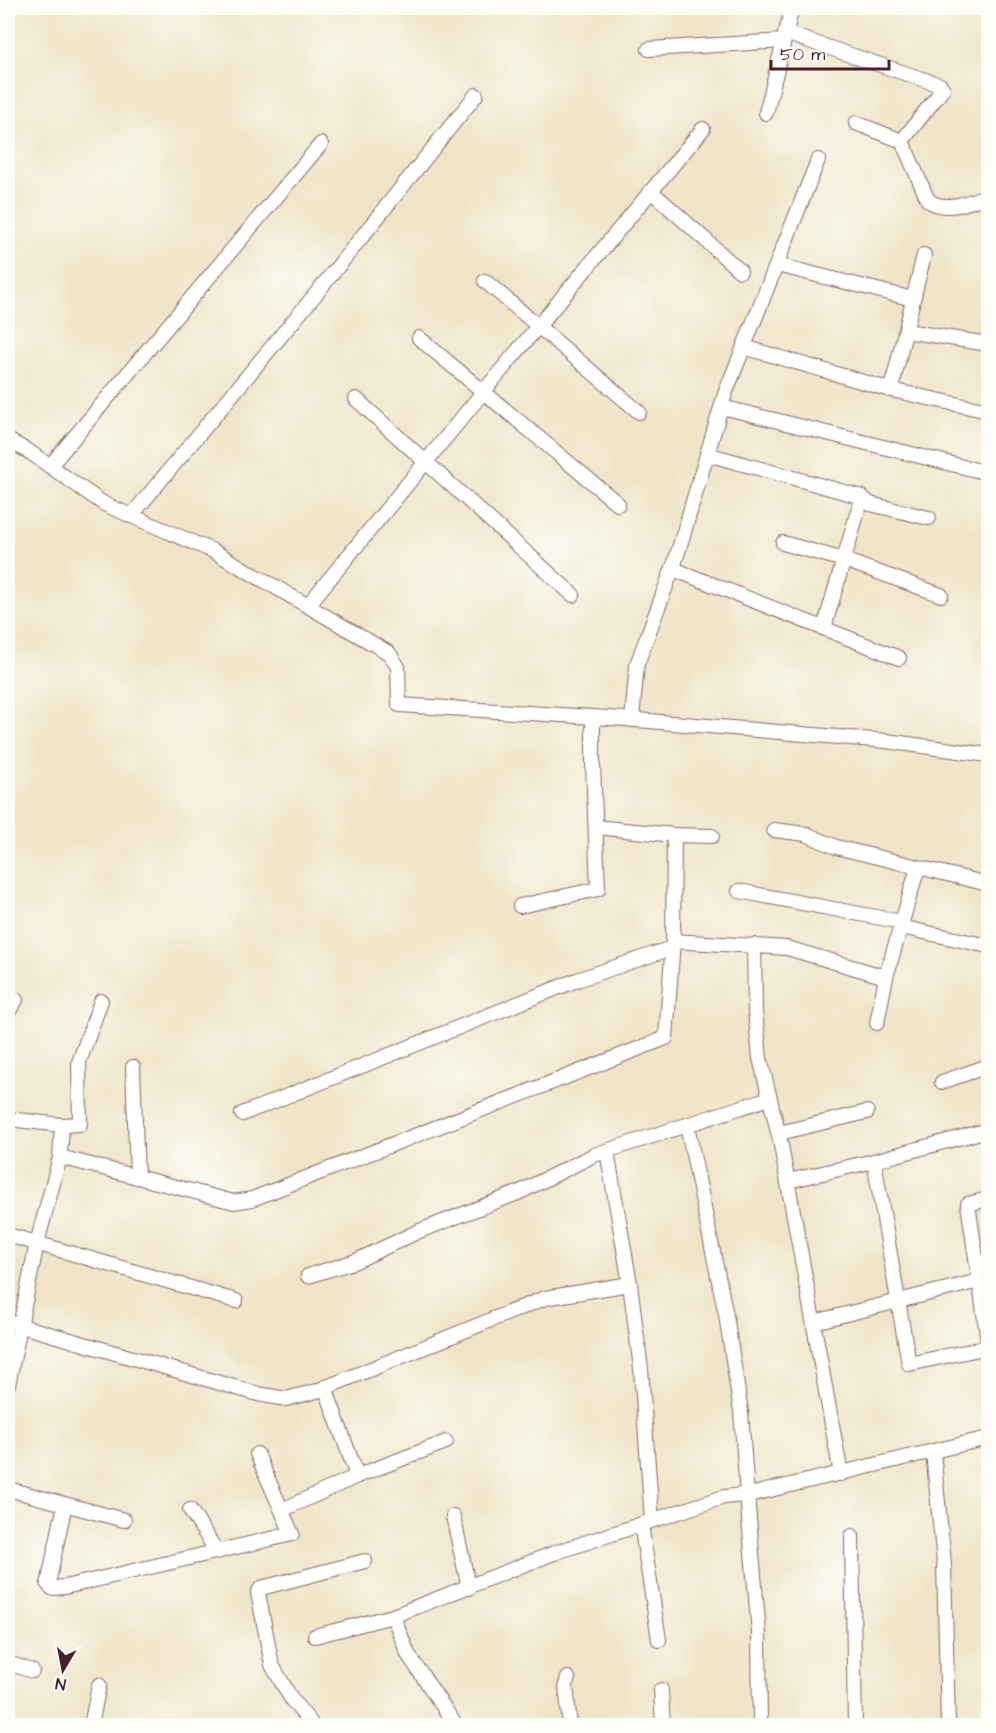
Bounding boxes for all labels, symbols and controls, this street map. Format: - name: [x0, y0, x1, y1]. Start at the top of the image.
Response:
- scale bar: [771, 33, 890, 71]
- text: 50 m: [780, 42, 825, 67]
- north arrow: [33, 1640, 93, 1700]
- text: N: [54, 1672, 67, 1695]

